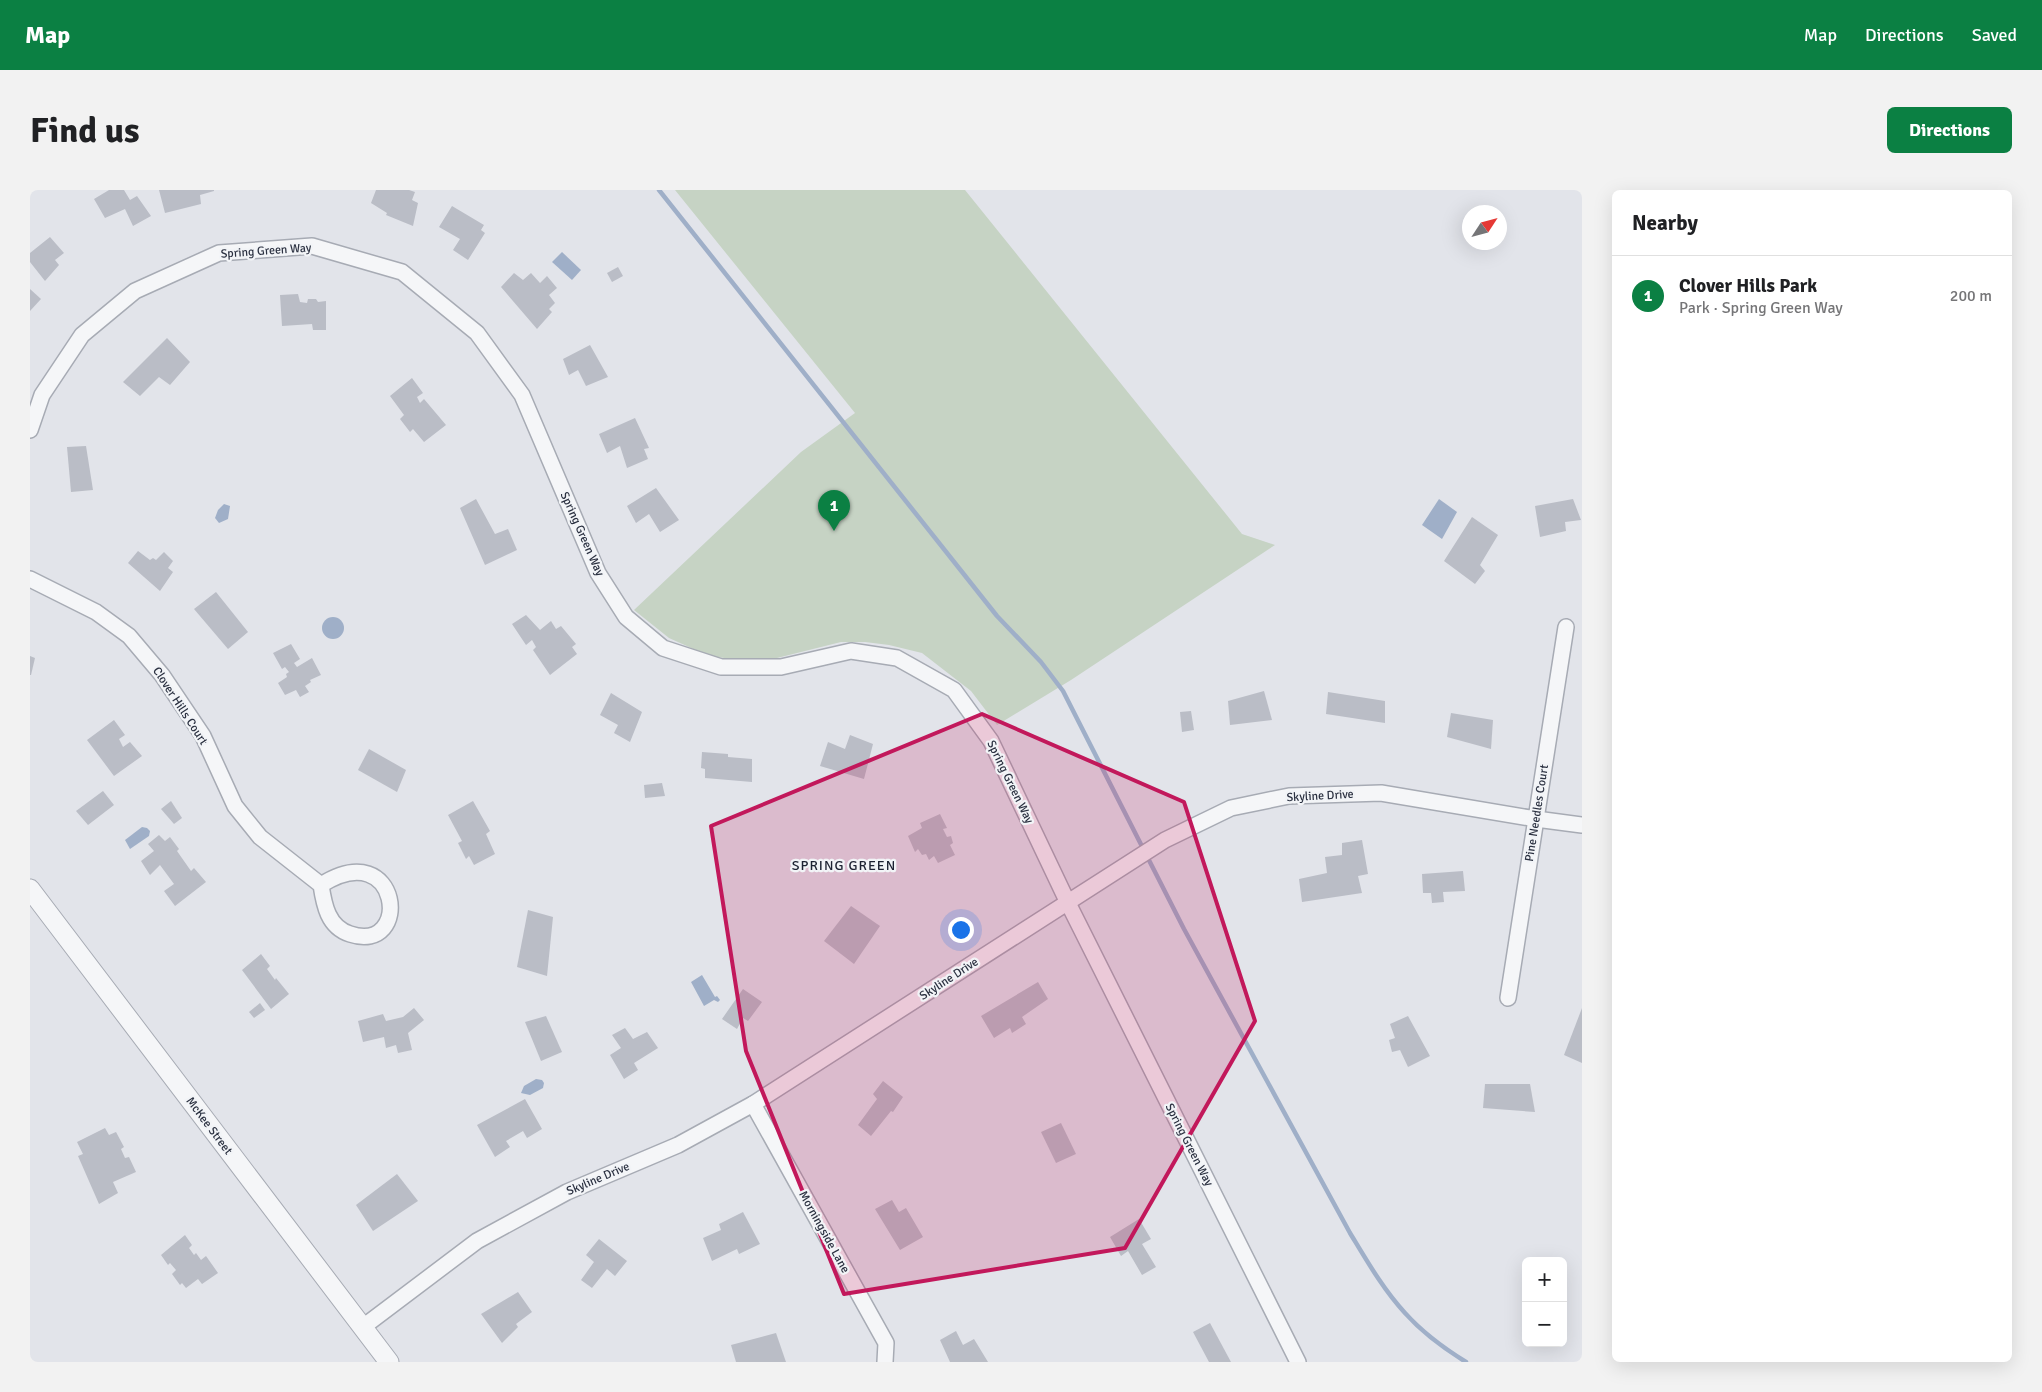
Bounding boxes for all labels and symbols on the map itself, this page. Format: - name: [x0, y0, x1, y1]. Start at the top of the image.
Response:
- north arrow: [1462, 205, 1507, 250]
- street label: Spring Green Way: [220, 240, 312, 262]
- street label: Spring Green Way: [557, 489, 607, 579]
- pin: 1: [818, 490, 850, 531]
- street label: Clover Hills Court: [149, 664, 211, 748]
- street label: Spring Green Way: [983, 738, 1037, 826]
- street label: Pine Needles Court: [1522, 763, 1552, 863]
- street label: Skyline Drive: [1286, 787, 1354, 805]
- district label: SPRING GREEN: [792, 857, 896, 874]
- your location: [948, 917, 974, 943]
- street label: Skyline Drive: [917, 954, 981, 1004]
- street label: McKee Street: [182, 1094, 236, 1158]
- street label: Spring Green Way: [1162, 1101, 1216, 1189]
- street label: Skyline Drive: [564, 1159, 632, 1199]
- street label: Morningside Lane: [795, 1188, 853, 1276]

